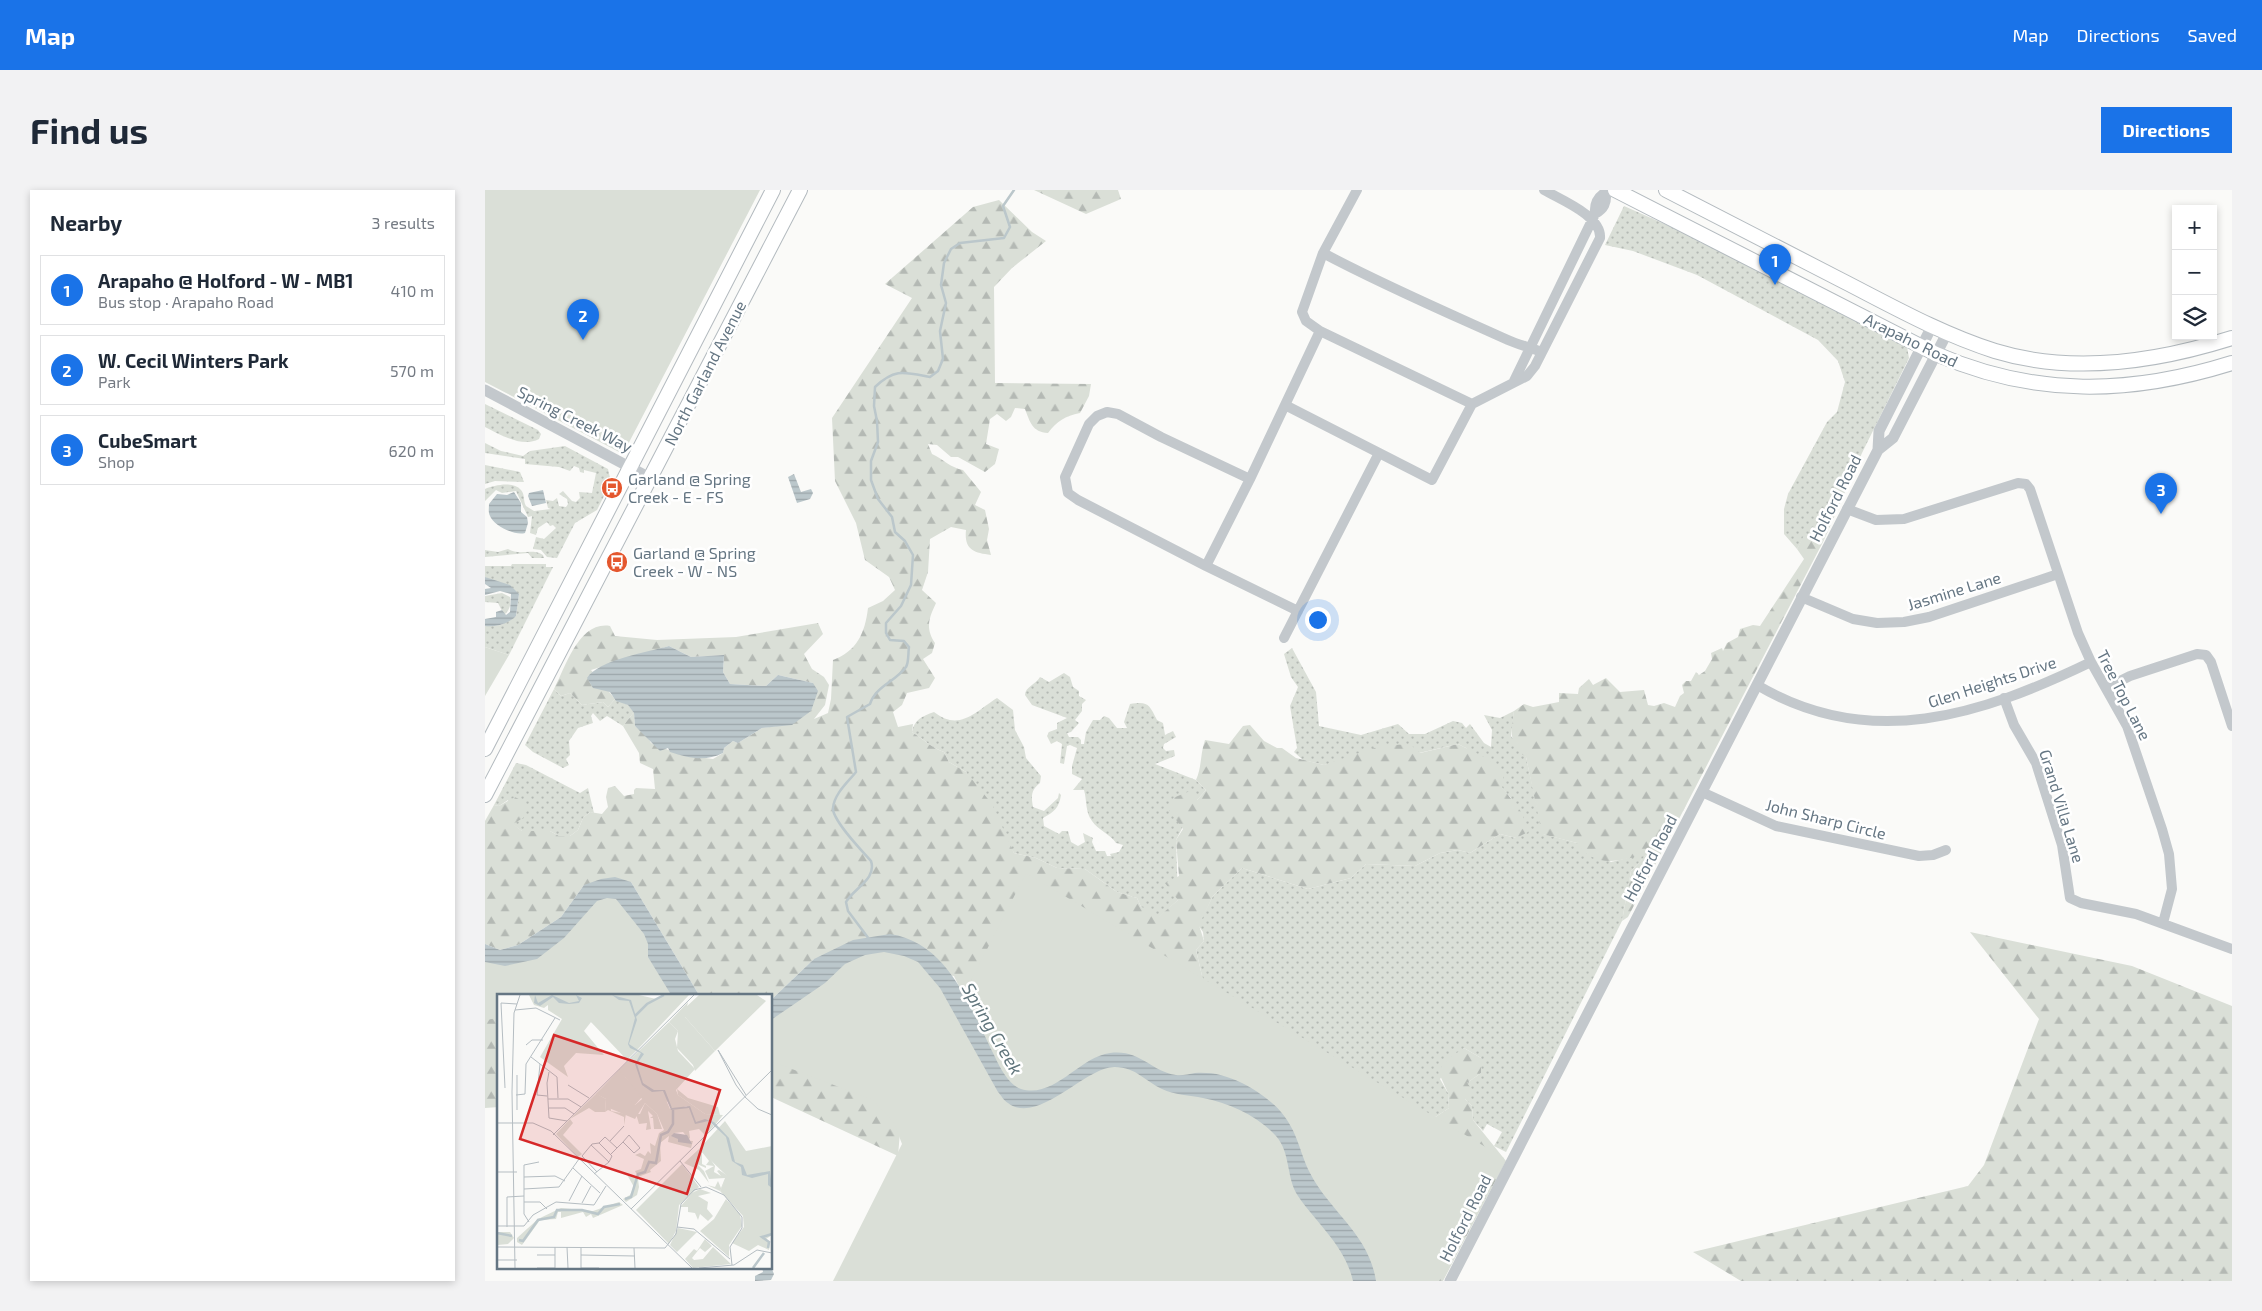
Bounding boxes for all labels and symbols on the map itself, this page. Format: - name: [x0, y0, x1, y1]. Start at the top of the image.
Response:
- pin: 1: [1759, 244, 1791, 285]
- street label: North Garland Avenue: [660, 297, 749, 448]
- pin: 2: [567, 299, 599, 340]
- street label: Arapaho Road: [1861, 309, 1961, 370]
- street label: Spring Creek Way: [515, 381, 636, 456]
- street label: Holford Road: [1804, 451, 1865, 545]
- place label: Garland @ Spring Creek - E - FS: [628, 469, 751, 506]
- pin: 3: [2145, 473, 2177, 514]
- bus stop icon: Garland @ Spring Creek - E - FS: [600, 476, 624, 500]
- place label: Garland @ Spring Creek - W - NS: [633, 543, 756, 580]
- bus stop icon: Garland @ Spring Creek - W - NS: [605, 550, 629, 574]
- street label: Jasmine Lane: [1905, 567, 2003, 614]
- your location: [1305, 607, 1331, 633]
- street label: Tree Top Lane: [2094, 646, 2155, 743]
- street label: Glen Heights Drive: [1925, 652, 2058, 711]
- street label: Grand Villa Lane: [2036, 747, 2089, 865]
- street label: John Sharp Circle: [1764, 794, 1888, 843]
- street label: Holford Road: [1619, 811, 1680, 904]
- water label: Spring Creek: [958, 979, 1028, 1078]
- inset map: [497, 994, 773, 1268]
- street label: Holford Road: [1434, 1171, 1495, 1265]

